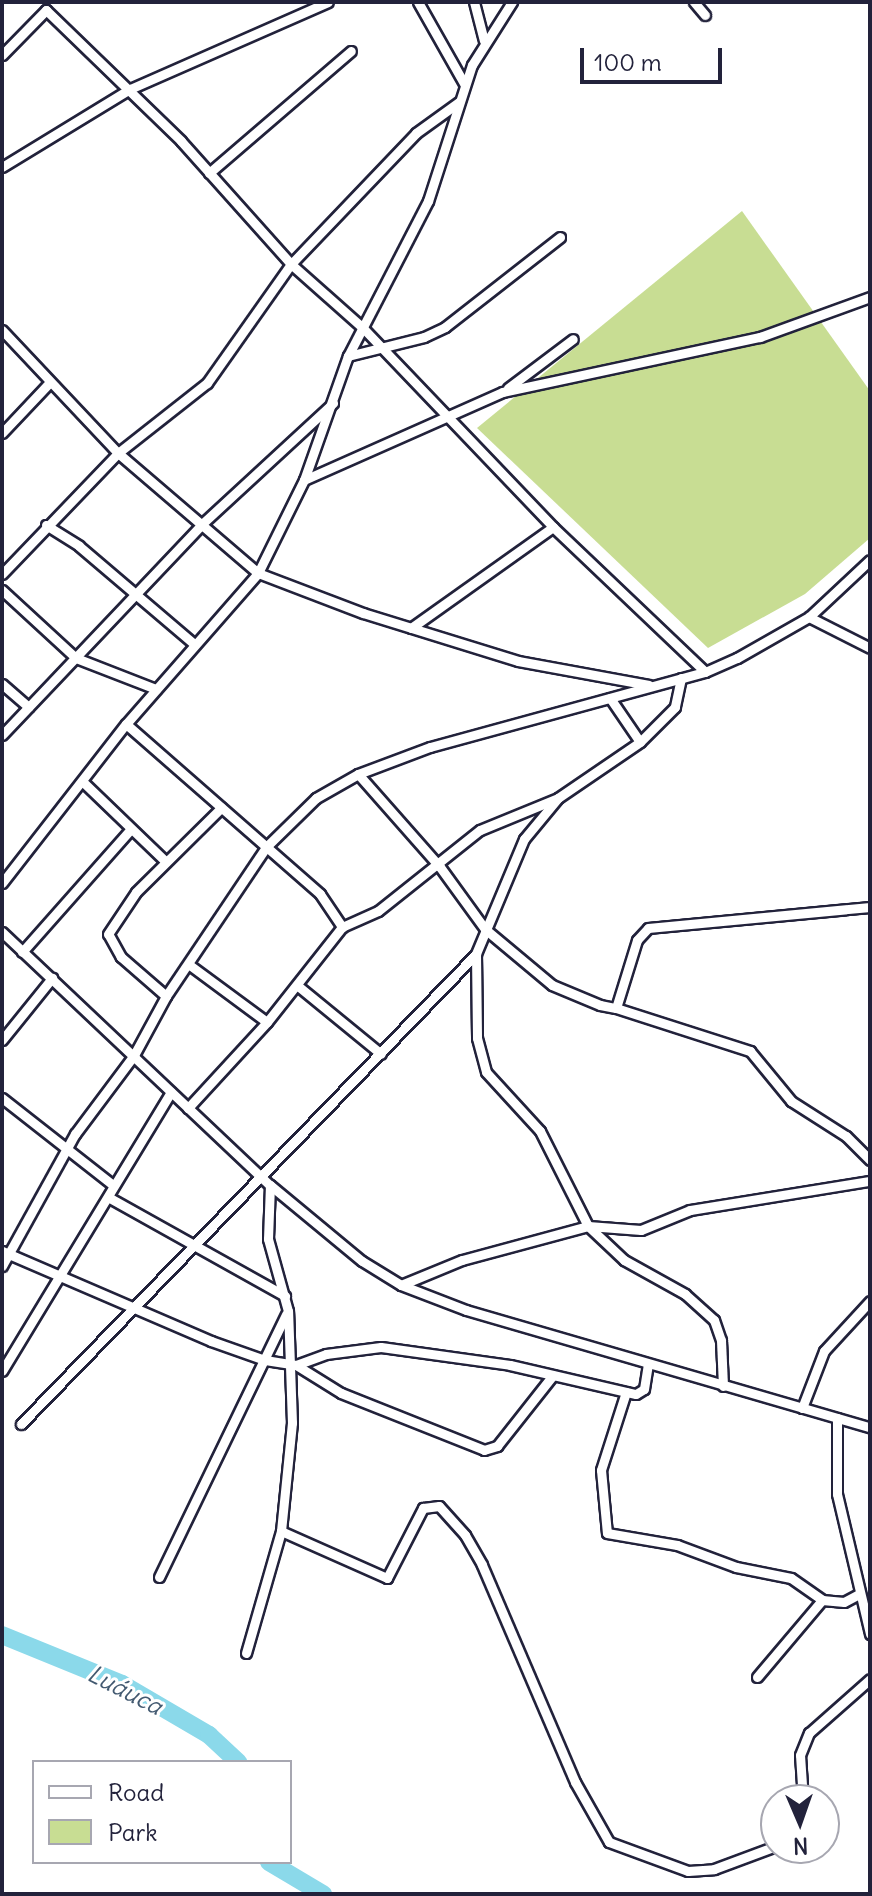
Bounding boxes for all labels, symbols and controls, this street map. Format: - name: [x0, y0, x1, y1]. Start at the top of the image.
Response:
- scale bar: [584, 32, 726, 82]
- text: 100 m: [594, 47, 662, 77]
- water label: Luáuca: [83, 1659, 167, 1721]
- legend: [32, 1760, 292, 1864]
- text: Road: [108, 1777, 164, 1807]
- north arrow: [760, 1784, 840, 1864]
- text: Park: [108, 1817, 158, 1847]
- text: N: [793, 1832, 809, 1860]

